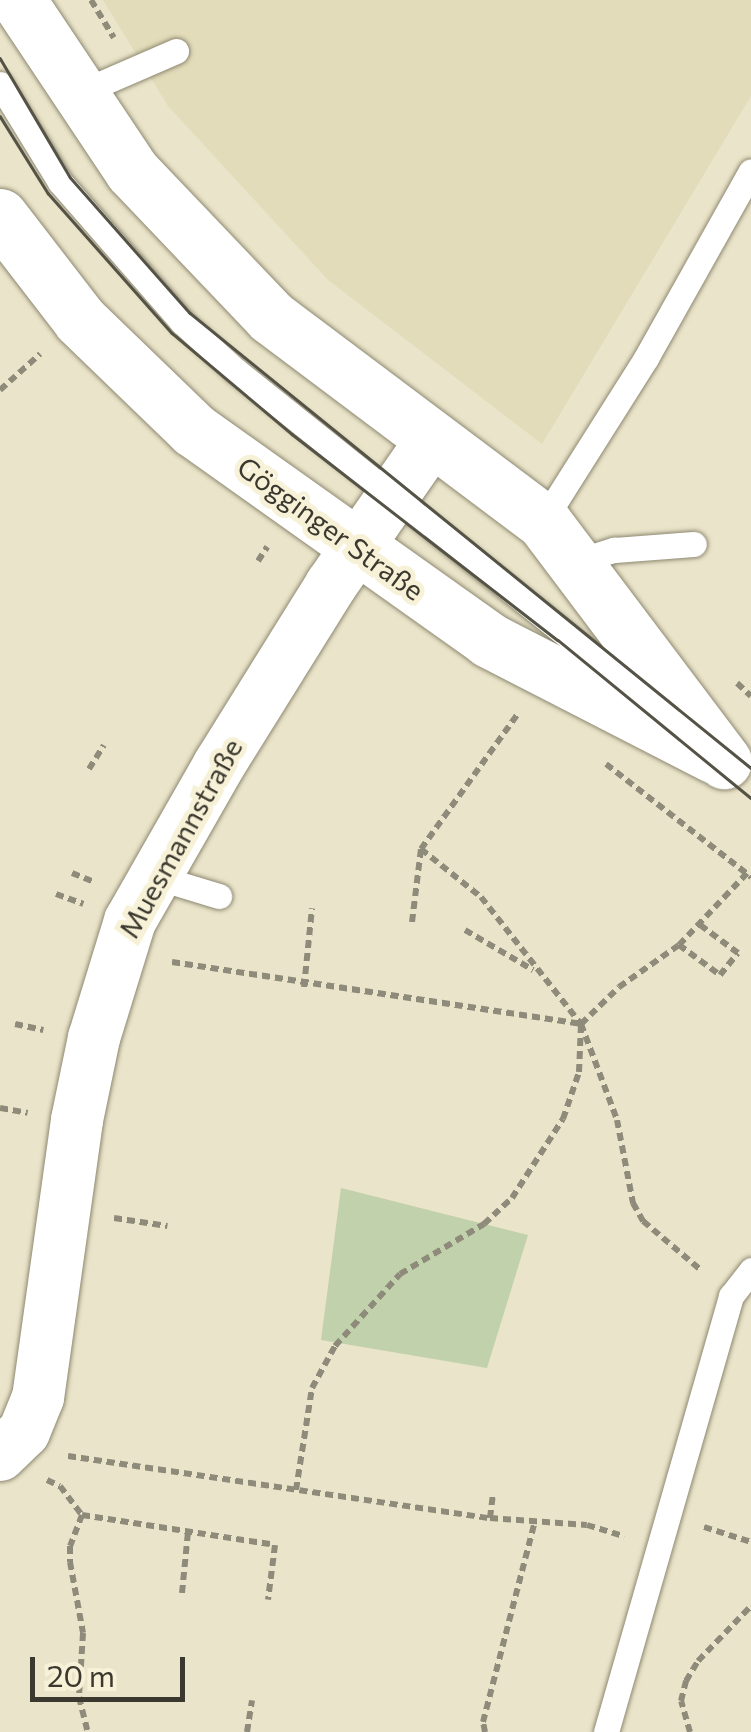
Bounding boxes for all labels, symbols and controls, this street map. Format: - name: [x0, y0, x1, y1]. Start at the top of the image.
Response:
- street label: Gögginger Straße: [231, 449, 431, 607]
- street label: Muesmannstraße: [111, 733, 249, 943]
- scale bar: [35, 1637, 190, 1699]
- text: 20 m: [47, 1656, 115, 1693]

